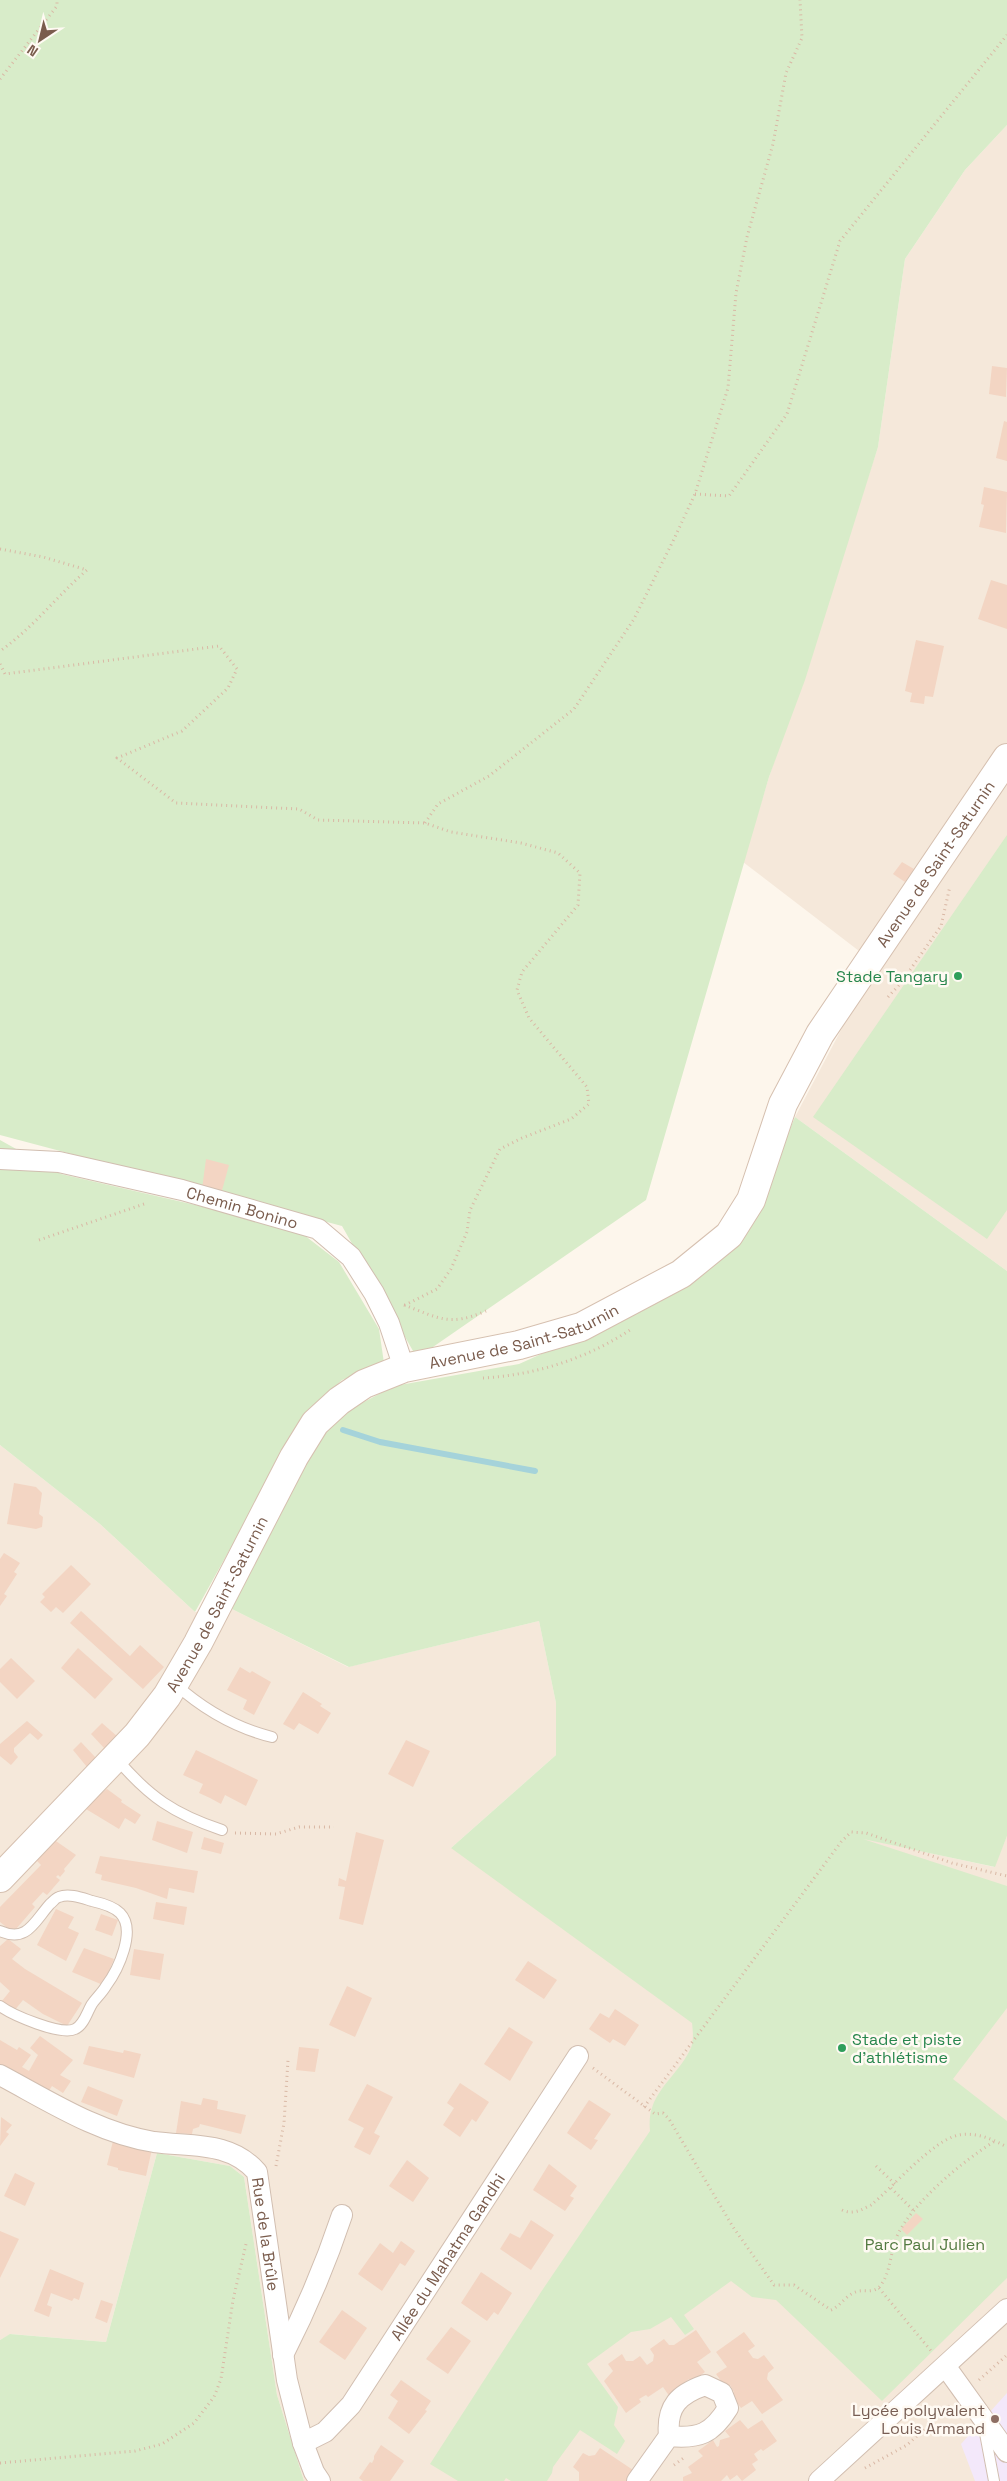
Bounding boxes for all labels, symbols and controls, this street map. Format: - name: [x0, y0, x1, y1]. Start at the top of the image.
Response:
- north arrow: [15, 15, 65, 65]
- text: N: [24, 41, 42, 61]
- street label: Avenue de Saint-Saturnin: [872, 777, 1000, 951]
- place label: Stade Tangary: [836, 966, 948, 987]
- marker: Stade Tangary: [952, 970, 964, 982]
- street label: Chemin Bonino: [184, 1182, 300, 1234]
- street label: Avenue de Saint-Saturnin: [427, 1299, 622, 1374]
- street label: Avenue de Saint-Saturnin: [162, 1512, 273, 1696]
- place label: Stade et piste d'athlétisme: [852, 2029, 962, 2068]
- marker: Stade et piste d'athlétisme: [836, 2042, 848, 2054]
- street label: Allée du Mahatma Gandhi: [386, 2170, 510, 2344]
- street label: Rue de la Brûle: [247, 2176, 284, 2292]
- park label: Parc Paul Julien: [865, 2234, 985, 2255]
- place label: Lycée polyvalent Louis Armand: [852, 2400, 985, 2439]
- marker: Lycée polyvalent Louis Armand: [989, 2413, 1001, 2425]

